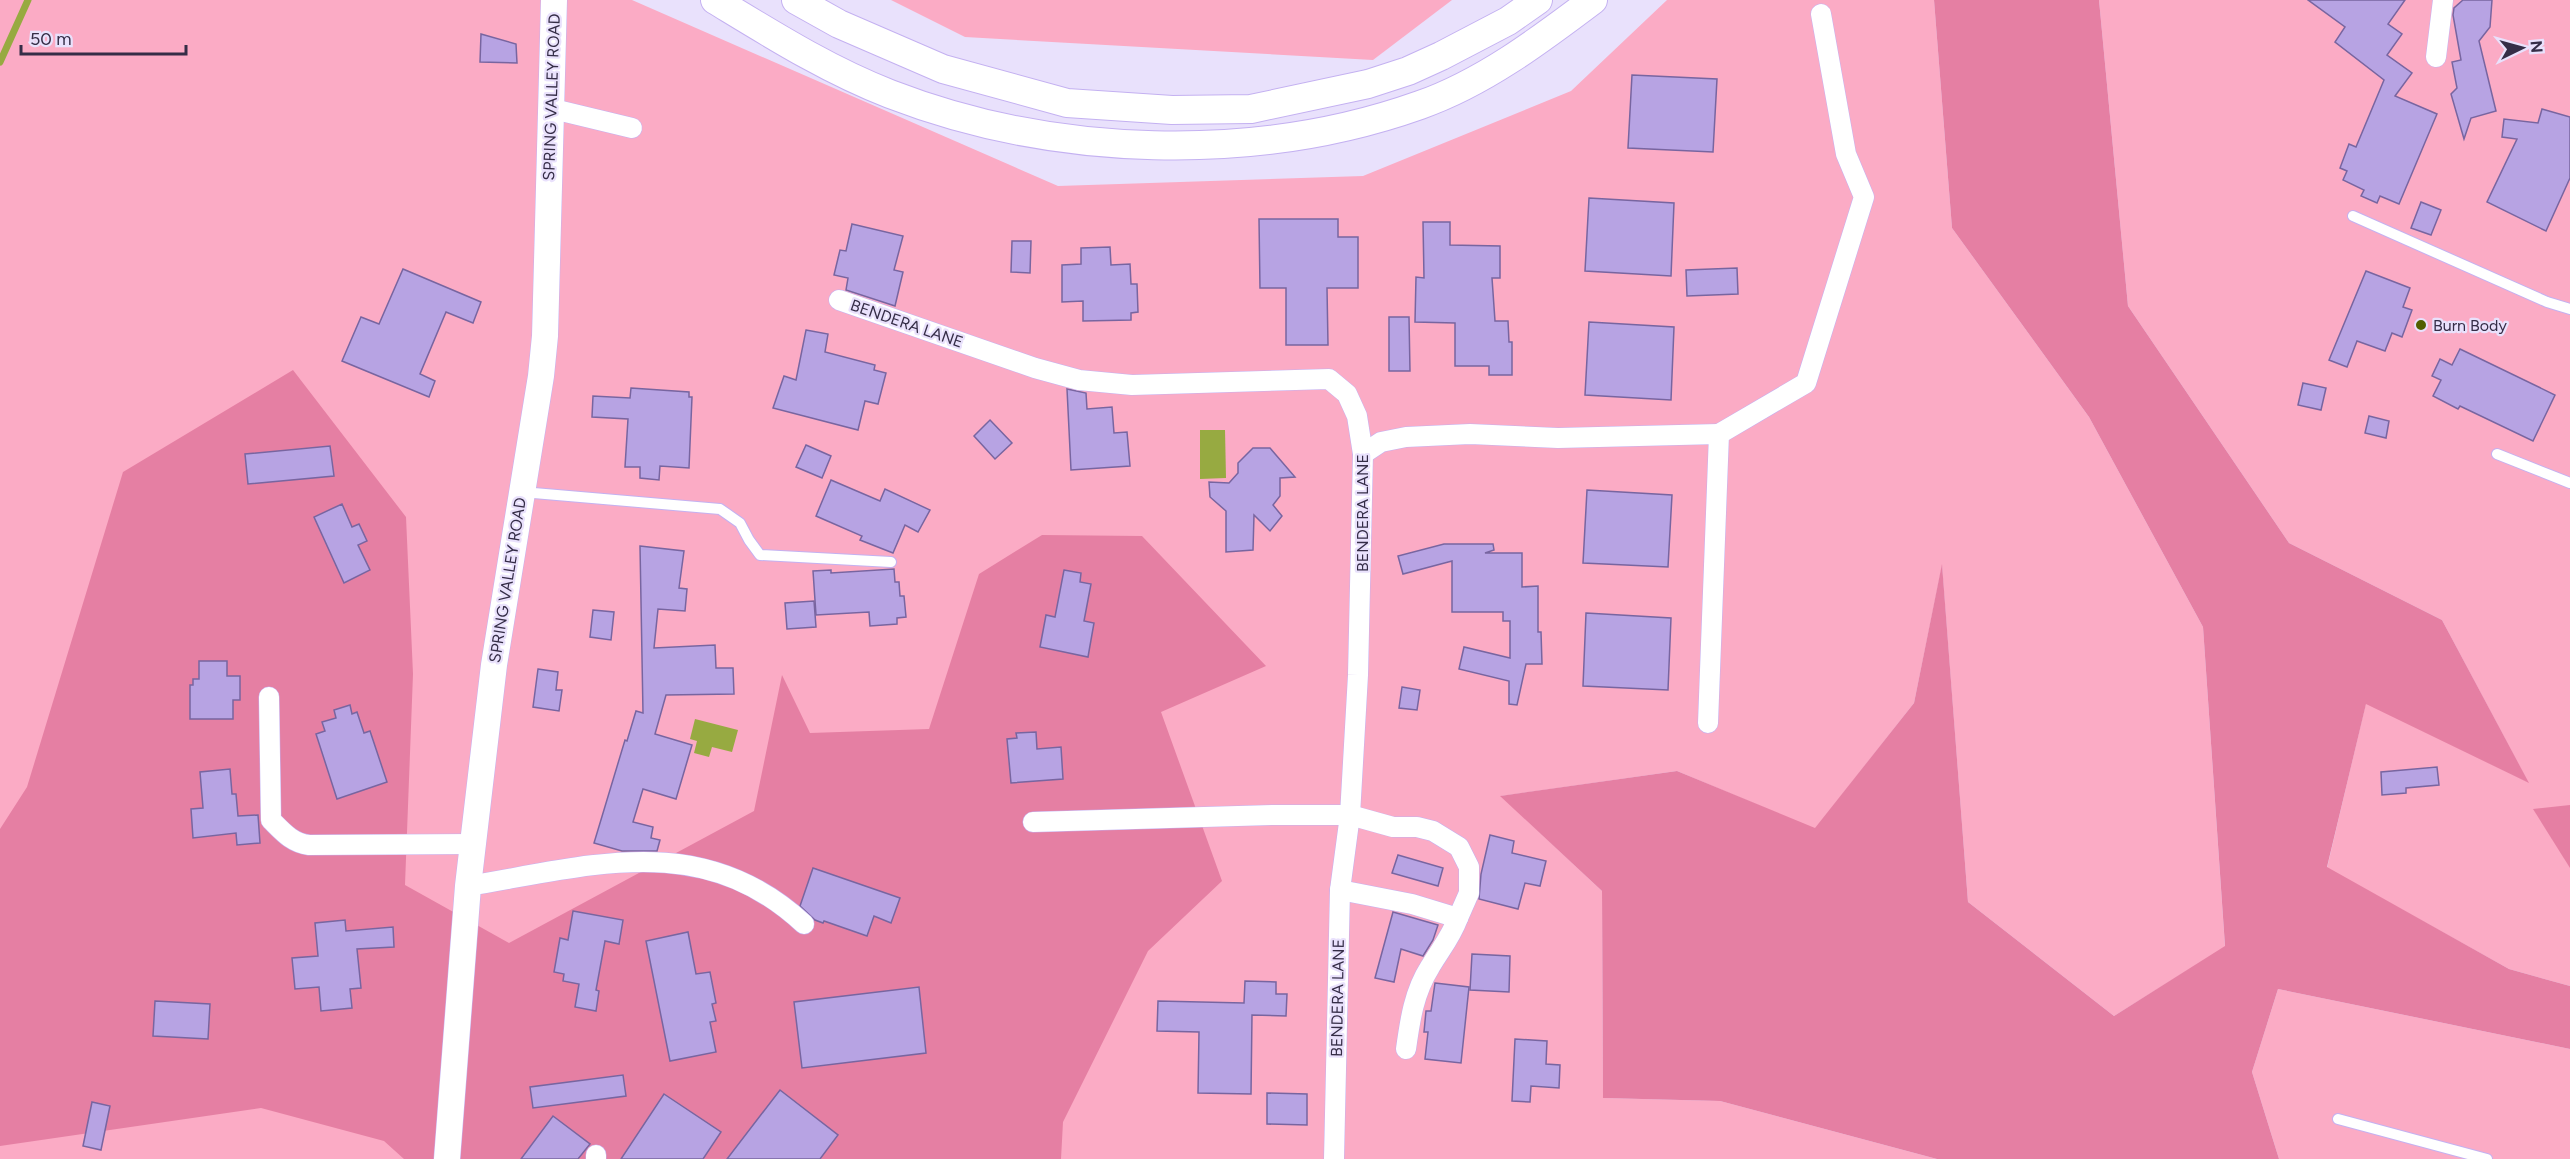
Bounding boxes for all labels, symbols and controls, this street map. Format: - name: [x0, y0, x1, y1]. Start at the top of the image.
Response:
- street label: SPRING VALLEY ROAD: [539, 13, 564, 181]
- scale bar: [21, 18, 186, 56]
- north arrow: [2492, 18, 2552, 78]
- text: 50 m: [30, 28, 72, 50]
- text: N: [2526, 40, 2546, 54]
- street label: BENDERA LANE: [848, 295, 966, 352]
- place label: Burn Body: [2433, 316, 2507, 335]
- marker: Burn Body: [2414, 318, 2428, 332]
- street label: BENDERA LANE: [1353, 454, 1372, 572]
- street label: SPRING VALLEY ROAD: [485, 496, 530, 664]
- street label: BENDERA LANE: [1327, 939, 1348, 1057]

